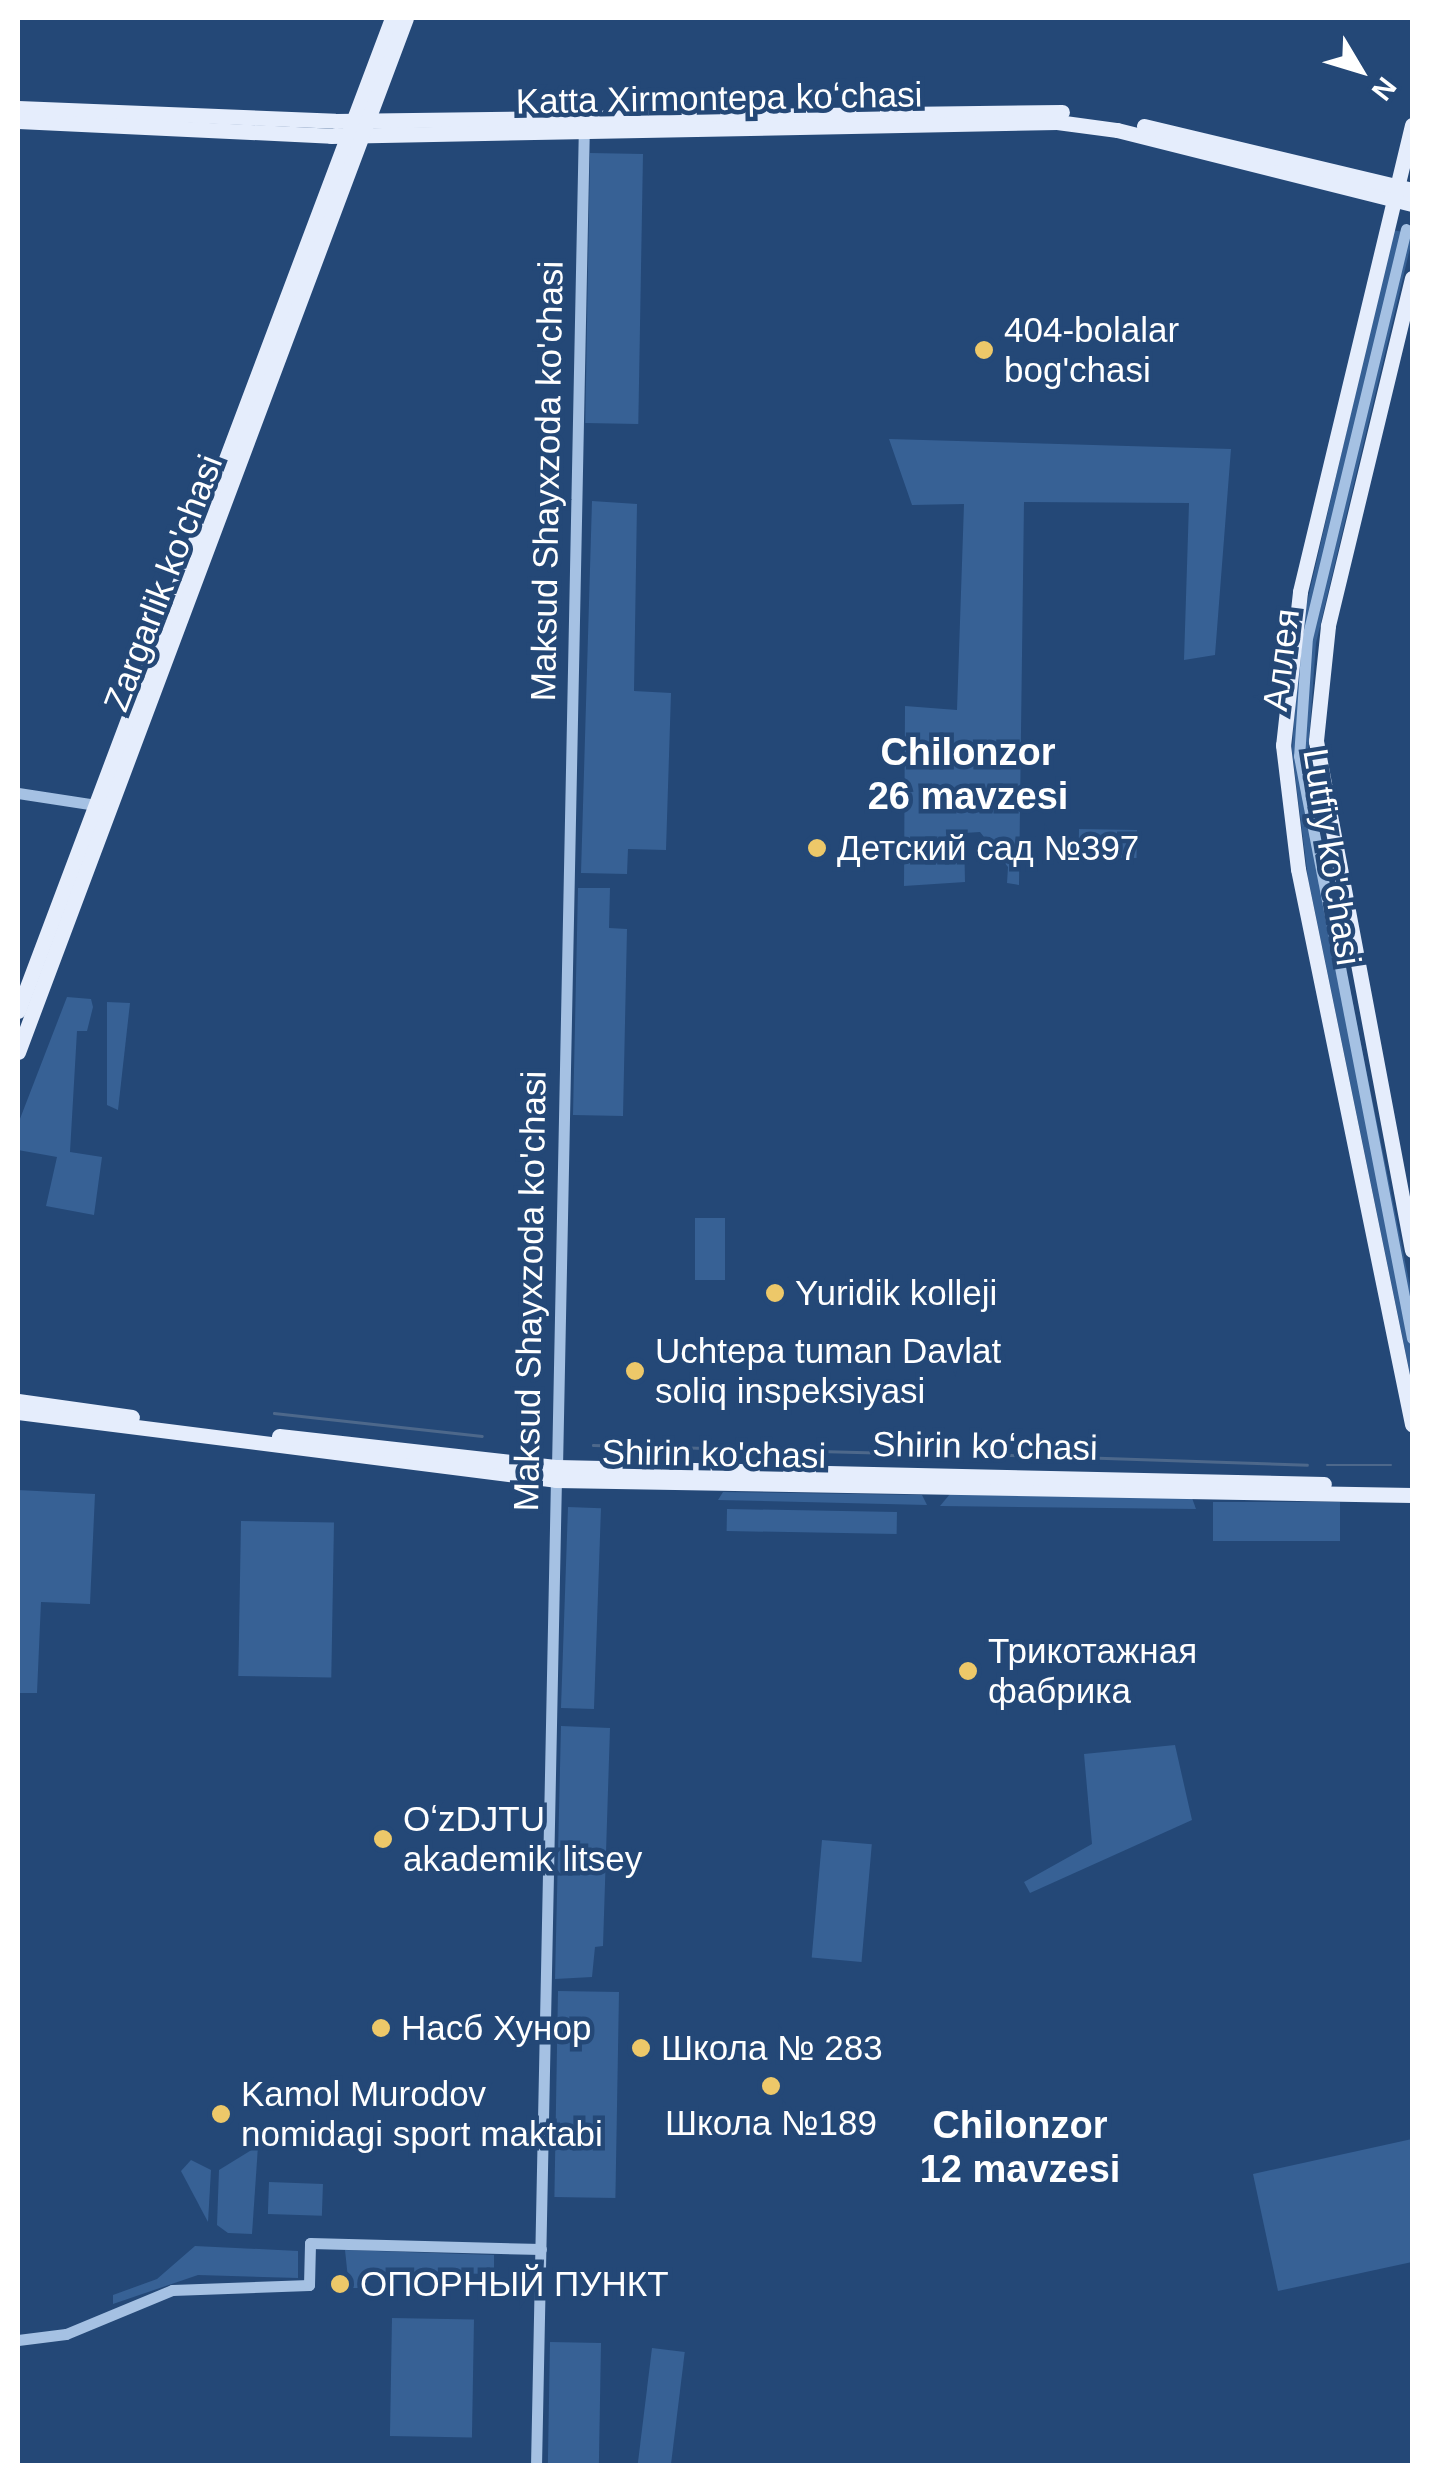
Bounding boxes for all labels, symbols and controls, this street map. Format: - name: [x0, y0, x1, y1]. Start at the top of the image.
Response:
- north arrow: [1310, 20, 1410, 120]
- text: N: [1366, 71, 1402, 106]
- street label: Katta Xirmontepa koʻchasi: [515, 73, 923, 123]
- street label: Maksud Shayxzoda ko'chasi: [522, 260, 572, 702]
- place label: 404-bolalar bog'chasi: [1004, 309, 1179, 391]
- marker: 404-bolalar bog'chasi: [973, 339, 995, 361]
- street label: Zargarlik ko'chasi: [95, 449, 231, 717]
- street label: Аллея: [1254, 607, 1308, 713]
- district label: Chilonzor 26 mavzesi: [868, 730, 1068, 819]
- street label: Lutfiy ko'chasi: [1294, 746, 1370, 968]
- place label: Детский сад №397: [837, 827, 1139, 869]
- marker: Детский сад №397: [806, 837, 828, 859]
- street label: Maksud Shayxzoda ko'chasi: [505, 1070, 555, 1512]
- place label: Yuridik kolleji: [795, 1272, 997, 1314]
- marker: Yuridik kolleji: [764, 1282, 786, 1304]
- place label: Uchtepa tuman Davlat soliq inspeksiyasi: [655, 1330, 1001, 1412]
- marker: Uchtepa tuman Davlat soliq inspeksiyasi: [624, 1360, 646, 1382]
- street label: Shirin koʻchasi: [872, 1423, 1098, 1469]
- street label: Shirin ko'chasi: [601, 1431, 827, 1477]
- place label: Трикотажная фабрика: [988, 1630, 1197, 1712]
- marker: Трикотажная фабрика: [957, 1660, 979, 1682]
- place label: OʻzDJTU akademik litsey: [403, 1798, 642, 1880]
- marker: OʻzDJTU akademik litsey: [372, 1828, 394, 1850]
- place label: Насб Хунор: [401, 2007, 591, 2049]
- marker: Насб Хунор: [370, 2017, 392, 2039]
- place label: Школа № 283: [661, 2027, 883, 2069]
- marker: Школа № 283: [630, 2037, 652, 2059]
- place label: Kamol Murodov nomidagi sport maktabi: [241, 2073, 603, 2155]
- marker: Школа №189: [760, 2075, 782, 2097]
- place label: Школа №189: [665, 2102, 877, 2144]
- marker: Kamol Murodov nomidagi sport maktabi: [210, 2103, 232, 2125]
- district label: Chilonzor 12 mavzesi: [920, 2103, 1120, 2192]
- place label: ОПОРНЫЙ ПУНКТ: [360, 2263, 669, 2305]
- marker: ОПОРНЫЙ ПУНКТ: [329, 2273, 351, 2295]

